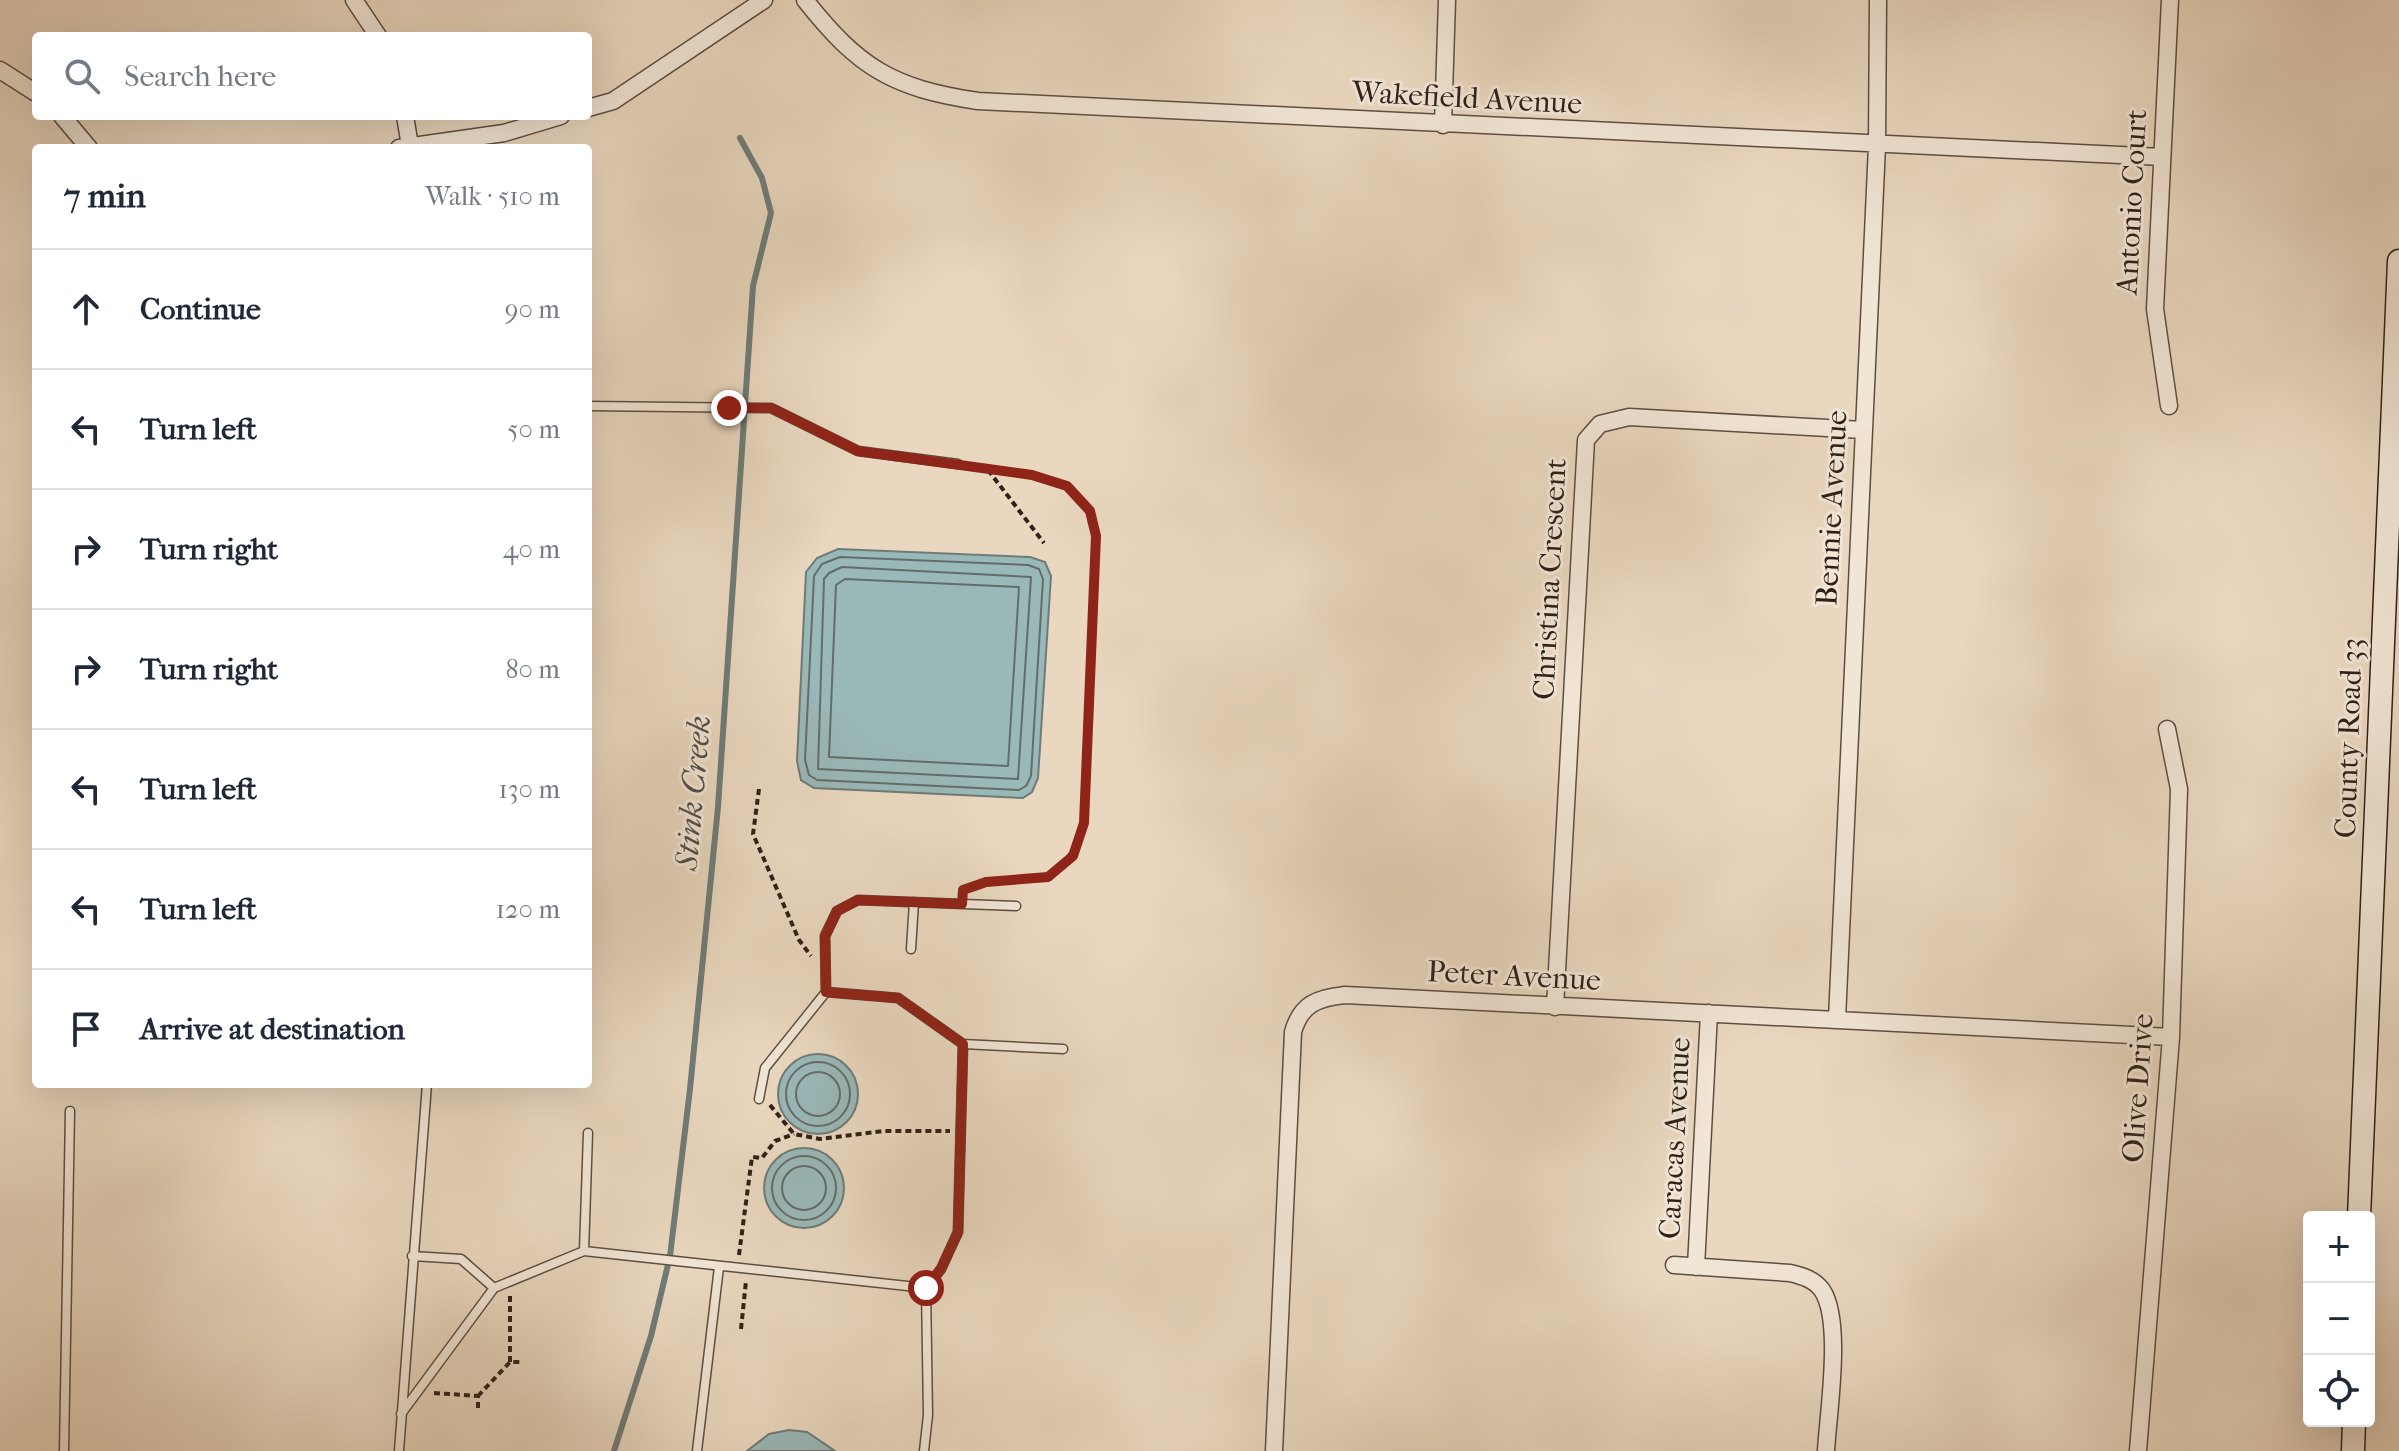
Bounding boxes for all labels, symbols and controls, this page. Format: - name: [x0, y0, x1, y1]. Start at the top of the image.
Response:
- search box: [32, 32, 592, 120]
- icon: search: [60, 54, 104, 98]
- text: Search here: [124, 59, 276, 94]
- street label: Wakefield Avenue: [1350, 74, 1583, 122]
- street label: Antonio Court: [2110, 108, 2154, 297]
- text: 7 min: [64, 176, 146, 216]
- text: Walk · 510 m: [425, 181, 560, 212]
- icon: ahead: [64, 287, 108, 331]
- text: Continue: [140, 292, 261, 327]
- text: 90 m: [505, 294, 560, 325]
- route end: [711, 390, 747, 426]
- icon: left: [64, 407, 108, 451]
- street label: Bennie Avenue: [1809, 409, 1855, 607]
- text: Turn left: [140, 412, 257, 447]
- text: 50 m: [507, 414, 560, 445]
- street label: Christina Crescent: [1526, 457, 1574, 701]
- icon: right: [64, 527, 108, 571]
- text: Turn right: [140, 532, 278, 567]
- text: 40 m: [503, 534, 560, 565]
- street label: County Road 33: [2328, 637, 2370, 839]
- icon: right: [64, 647, 108, 691]
- text: Turn right: [140, 652, 278, 687]
- text: 80 m: [505, 654, 560, 685]
- water label: Stink Creek: [668, 714, 718, 873]
- icon: left: [64, 767, 108, 811]
- text: Turn left: [140, 772, 257, 807]
- text: 130 m: [499, 774, 560, 805]
- icon: left: [64, 887, 108, 931]
- text: Turn left: [140, 892, 257, 927]
- text: 120 m: [496, 894, 560, 925]
- street label: Peter Avenue: [1426, 954, 1602, 998]
- icon: arrive: [64, 1007, 108, 1051]
- text: Arrive at destination: [140, 1012, 405, 1047]
- street label: Olive Drive: [2115, 1012, 2161, 1164]
- street label: Caracas Avenue: [1652, 1036, 1698, 1240]
- map controls: [2303, 1211, 2375, 1427]
- button: +: [2303, 1211, 2375, 1283]
- route start: [908, 1270, 944, 1306]
- button: −: [2303, 1283, 2375, 1355]
- button: locate: [2303, 1355, 2375, 1427]

